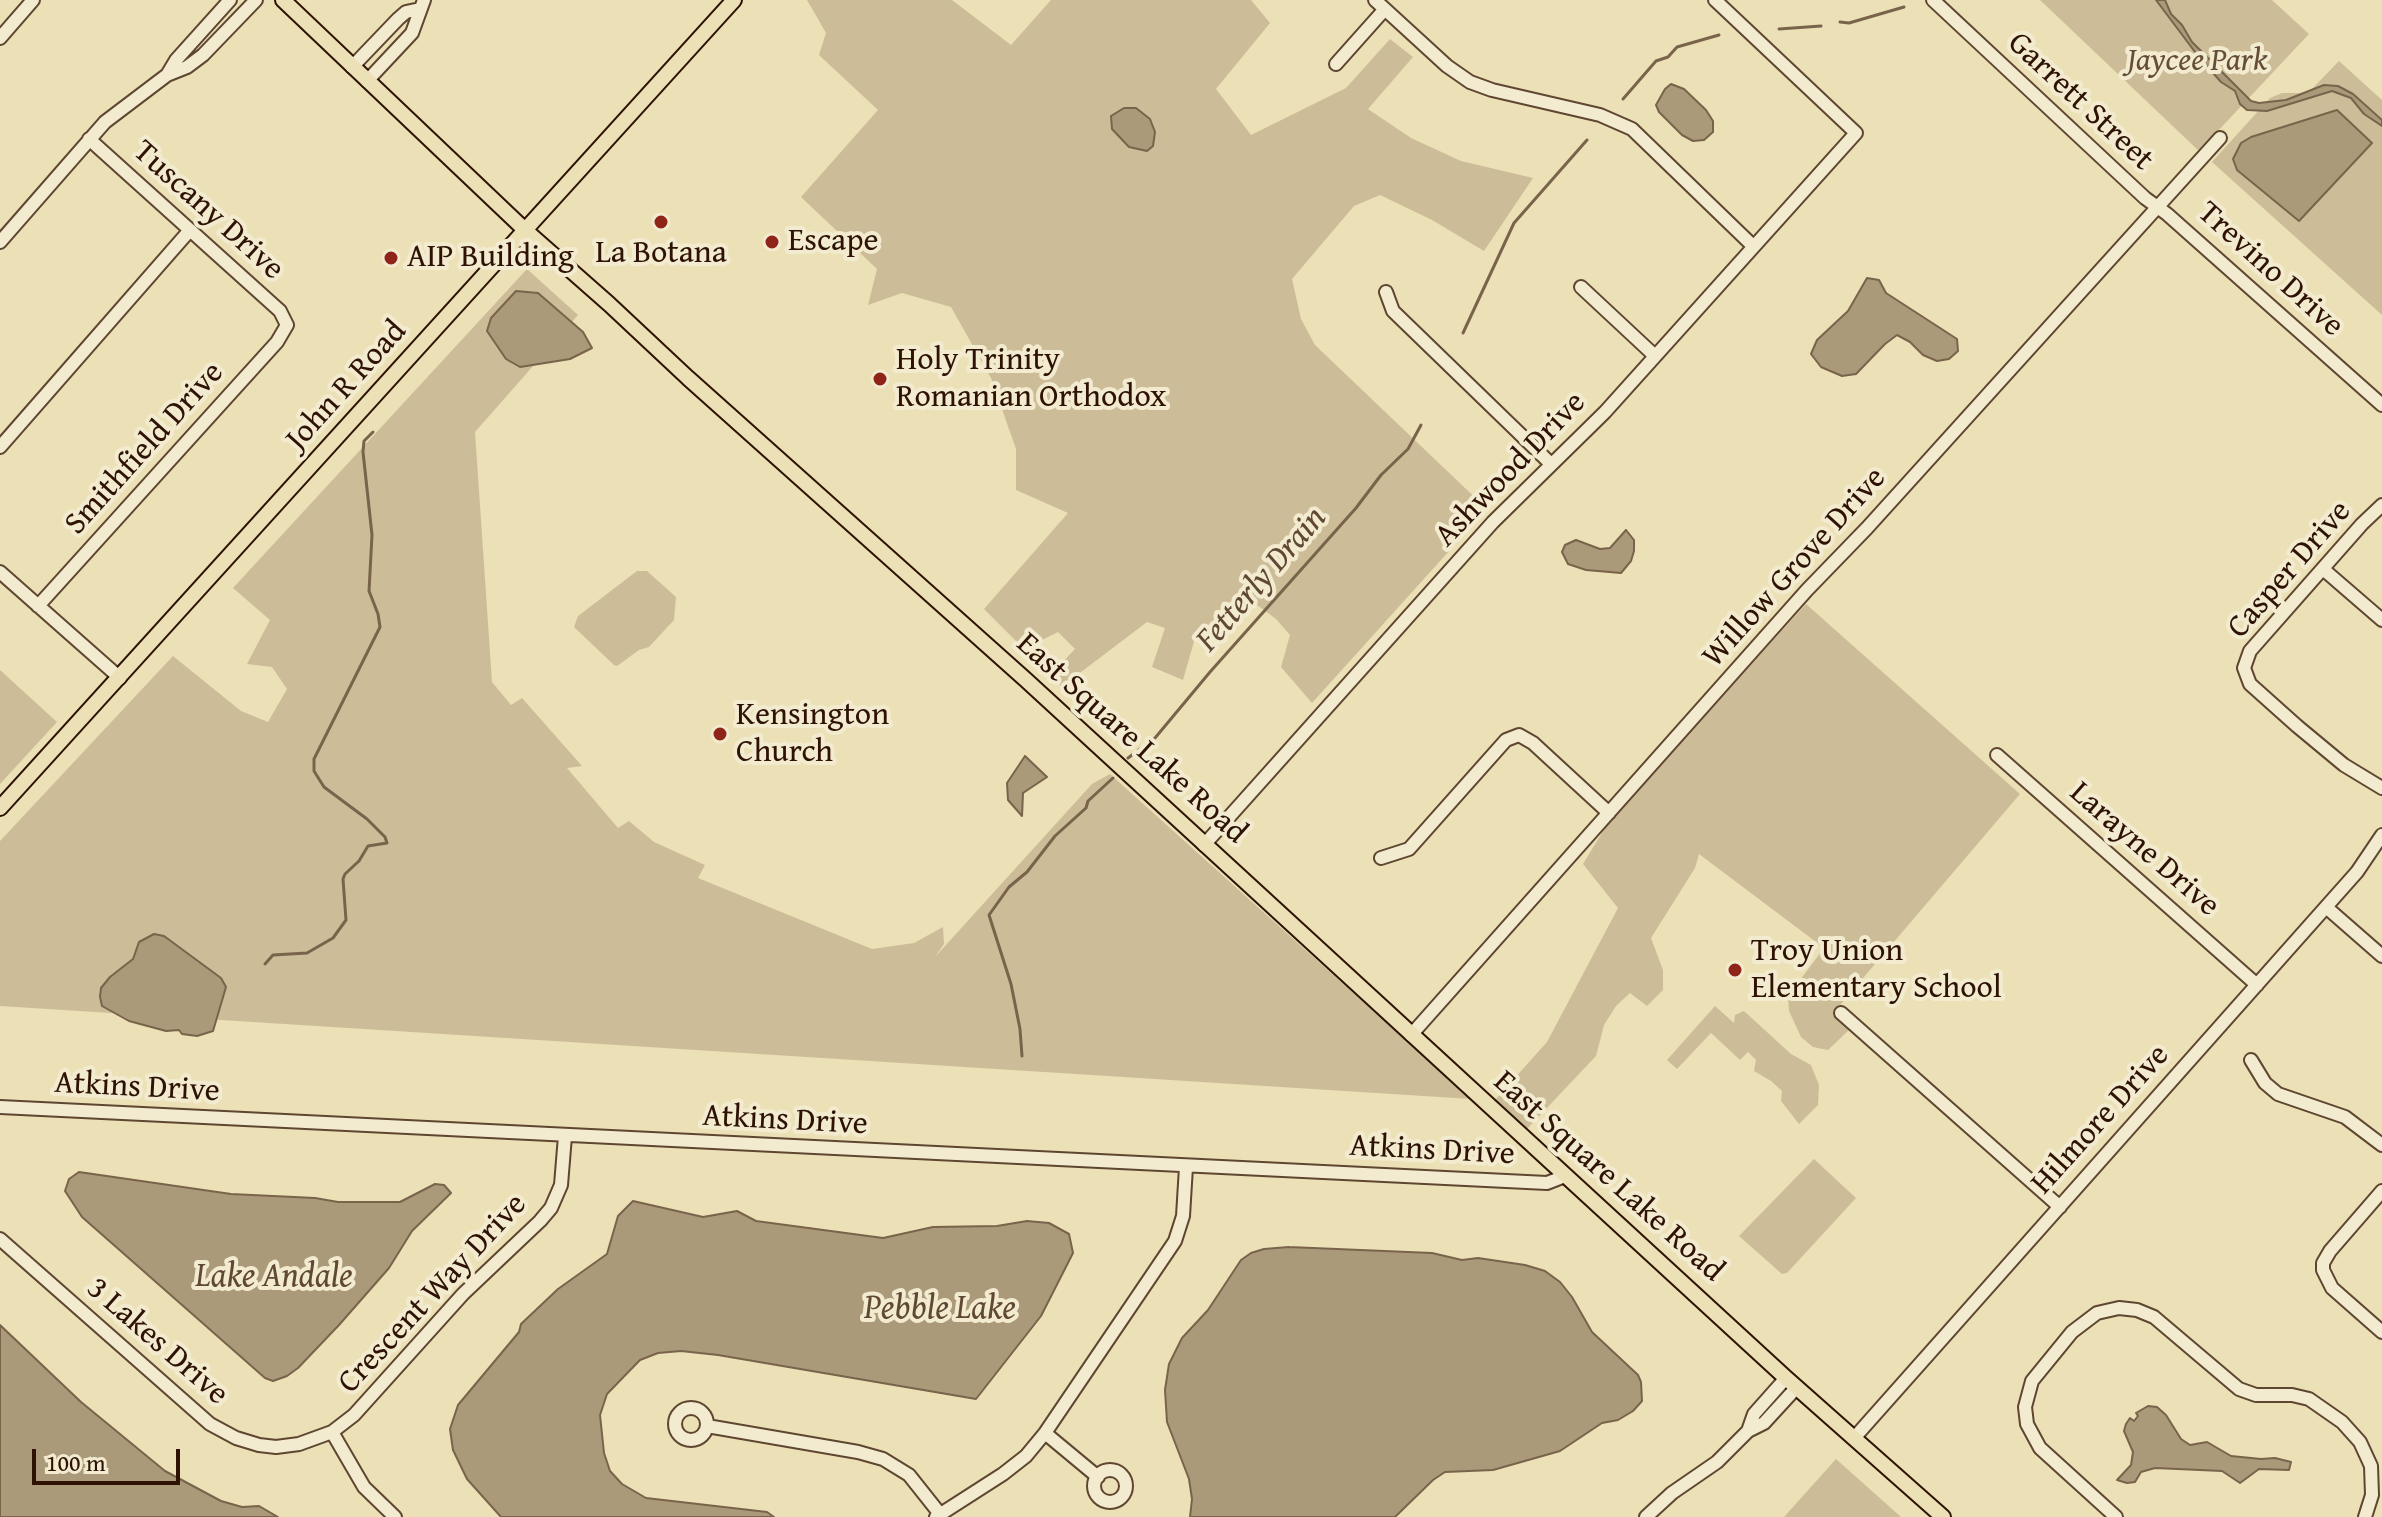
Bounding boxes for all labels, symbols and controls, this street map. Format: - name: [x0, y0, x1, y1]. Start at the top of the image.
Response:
- street label: Garrett Street: [1999, 25, 2161, 179]
- park label: Jaycee Park: [2127, 43, 2267, 81]
- street label: Tuscany Drive: [125, 133, 291, 289]
- street label: Trevino Drive: [2189, 194, 2351, 346]
- marker: La Botana: [652, 213, 670, 231]
- place label: Escape: [788, 223, 878, 261]
- marker: Escape: [763, 233, 781, 251]
- place label: La Botana: [595, 235, 727, 273]
- place label: AIP Building: [407, 239, 574, 277]
- marker: AIP Building: [382, 249, 400, 267]
- street label: John R Road: [279, 313, 415, 459]
- place label: Holy Trinity Romanian Orthodox: [896, 342, 1166, 417]
- street label: Smithfield Drive: [57, 355, 233, 543]
- marker: Holy Trinity Romanian Orthodox: [871, 370, 889, 388]
- street label: Ashwood Drive: [1427, 384, 1595, 556]
- street label: Willow Grove Drive: [1695, 460, 1895, 676]
- street label: Casper Drive: [2220, 493, 2360, 647]
- water label: Fetterly Drain: [1188, 499, 1336, 661]
- street label: East Square Lake Road: [1008, 625, 1254, 853]
- place label: Kensington Church: [736, 697, 889, 772]
- marker: Kensington Church: [711, 725, 729, 743]
- street label: Larayne Drive: [2061, 774, 2227, 926]
- place label: Troy Union Elementary School: [1751, 933, 2002, 1008]
- marker: Troy Union Elementary School: [1726, 961, 1744, 979]
- street label: Hilmore Drive: [2024, 1037, 2178, 1203]
- street label: East Square Lake Road: [1485, 1063, 1731, 1291]
- street label: Atkins Drive: [53, 1064, 221, 1112]
- street label: Atkins Drive: [701, 1097, 869, 1145]
- street label: Atkins Drive: [1348, 1127, 1516, 1175]
- street label: Crescent Way Drive: [331, 1186, 535, 1402]
- water label: Lake Andale: [195, 1257, 353, 1297]
- street label: 3 Lakes Drive: [78, 1270, 236, 1414]
- water label: Pebble Lake: [864, 1289, 1016, 1329]
- scale bar: [36, 1433, 184, 1483]
- text: 100 m: [46, 1445, 106, 1480]

